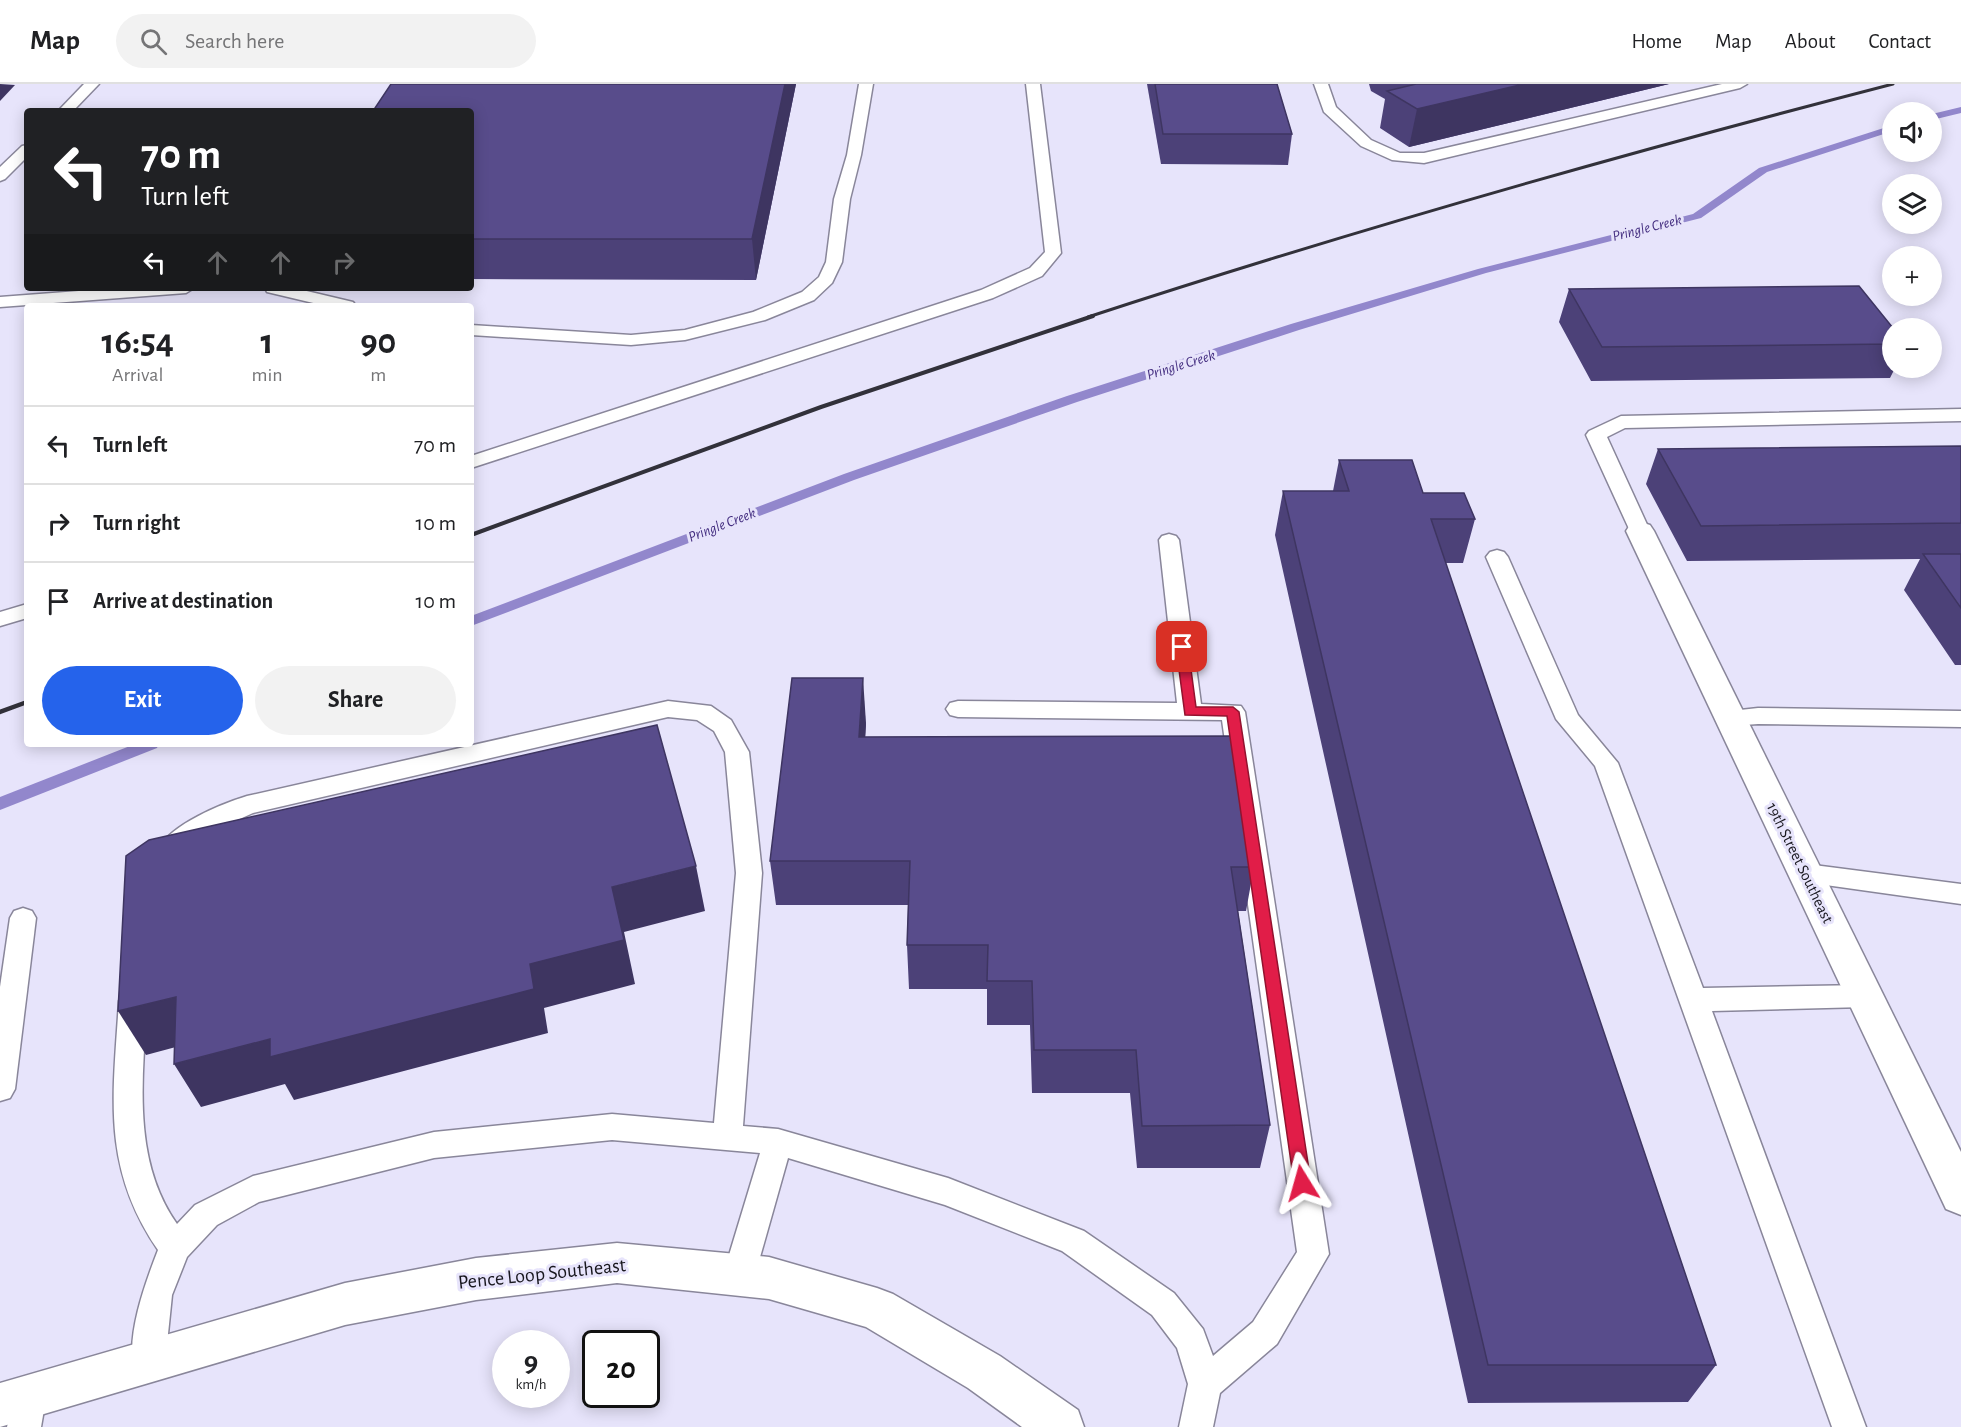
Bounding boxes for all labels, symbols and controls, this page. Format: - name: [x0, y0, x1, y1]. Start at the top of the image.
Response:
- search box: [116, 14, 536, 68]
- icon: search: [137, 25, 170, 58]
- text: Map: [30, 27, 80, 55]
- text: Search here: [185, 30, 284, 52]
- text: Home: [1631, 31, 1682, 52]
- text: Map: [1715, 31, 1752, 52]
- text: About: [1785, 31, 1835, 52]
- text: Contact: [1868, 31, 1931, 52]
- map controls: [1882, 102, 1942, 378]
- button: sound: [1882, 102, 1942, 162]
- icon: left: [42, 132, 120, 210]
- text: 70 m: [141, 134, 221, 176]
- button: layers: [1882, 174, 1942, 234]
- text: Turn left: [141, 183, 229, 210]
- water label: Pringle Creek: [1611, 212, 1683, 244]
- icon: left: [138, 246, 171, 279]
- icon: ahead: [201, 246, 234, 279]
- icon: ahead: [264, 246, 297, 279]
- icon: right: [327, 246, 360, 279]
- button: +: [1882, 246, 1942, 306]
- button: −: [1882, 318, 1942, 378]
- text: 16:54: [102, 324, 174, 360]
- text: 1: [261, 324, 274, 360]
- text: 90: [360, 324, 396, 360]
- water label: Pringle Creek: [1145, 347, 1217, 383]
- text: Arrival: [112, 365, 163, 385]
- text: min: [251, 365, 283, 385]
- text: m: [370, 365, 386, 385]
- icon: left: [42, 429, 75, 462]
- text: Turn left: [93, 434, 167, 456]
- text: 70 m: [414, 434, 456, 456]
- water label: Pringle Creek: [686, 505, 758, 545]
- icon: right: [42, 507, 75, 540]
- text: Turn right: [93, 512, 180, 534]
- text: 10 m: [416, 512, 456, 534]
- icon: arrive: [42, 585, 75, 618]
- text: Arrive at destination: [93, 590, 273, 612]
- text: 10 m: [416, 590, 456, 612]
- pin: [1156, 621, 1207, 672]
- icon: arrive: [1165, 630, 1198, 663]
- button: Exit: [42, 666, 243, 735]
- button: Share: [255, 666, 456, 735]
- street label: 19th Street Southeast: [1764, 800, 1836, 926]
- position arrow: [1270, 1151, 1334, 1215]
- street label: Pence Loop Southeast: [457, 1255, 627, 1293]
- speed limit sign: 20: [582, 1330, 660, 1408]
- text: 9: [524, 1347, 538, 1377]
- text: km/h: [516, 1377, 546, 1392]

